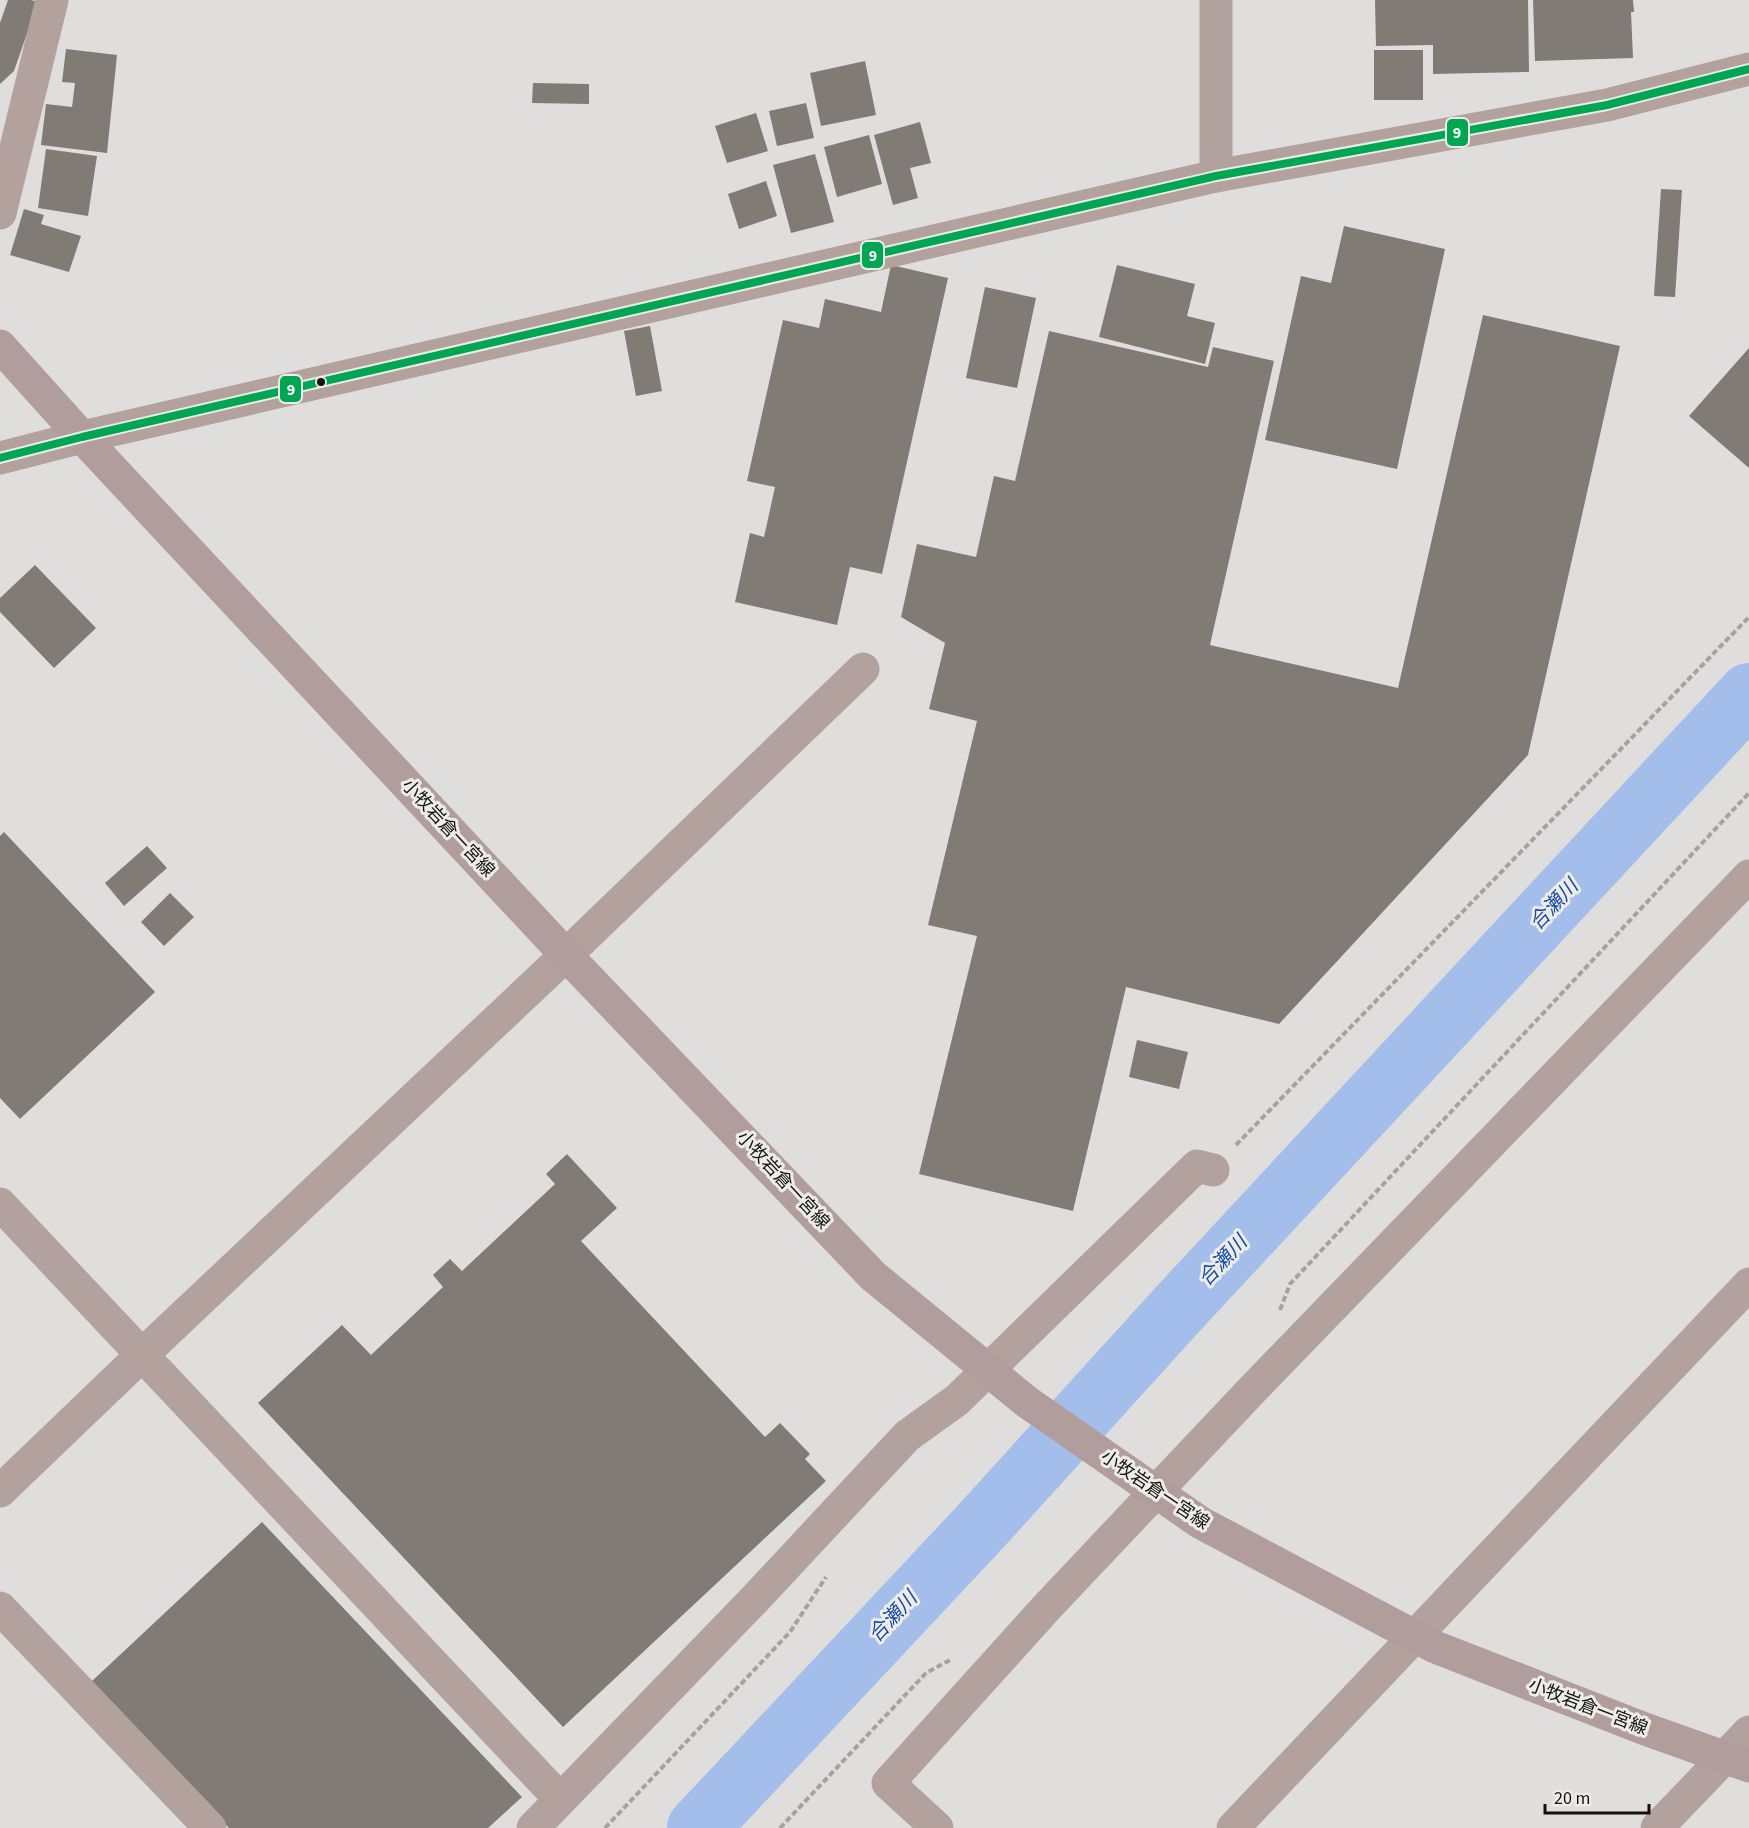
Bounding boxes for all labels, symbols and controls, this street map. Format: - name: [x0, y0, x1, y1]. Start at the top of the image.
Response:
- line badge: 9: [1446, 118, 1469, 147]
- text: 9: [1453, 122, 1461, 144]
- line badge: 9: [861, 241, 884, 269]
- text: 9: [869, 245, 877, 267]
- line badge: 9: [279, 375, 302, 403]
- unlabelled marker: [315, 376, 327, 388]
- text: 9: [287, 379, 295, 401]
- street label: 小牧岩倉一宮線: [396, 773, 500, 883]
- water label: 合瀬川: [1523, 872, 1586, 936]
- street label: 小牧岩倉一宮線: [731, 1125, 835, 1235]
- water label: 合瀬川: [1192, 1228, 1255, 1292]
- street label: 小牧岩倉一宮線: [1096, 1444, 1214, 1536]
- water label: 合瀬川: [862, 1584, 925, 1648]
- street label: 小牧岩倉一宮線: [1525, 1673, 1651, 1741]
- scale bar: [1545, 1777, 1648, 1815]
- text: 20 m: [1554, 1786, 1590, 1811]

